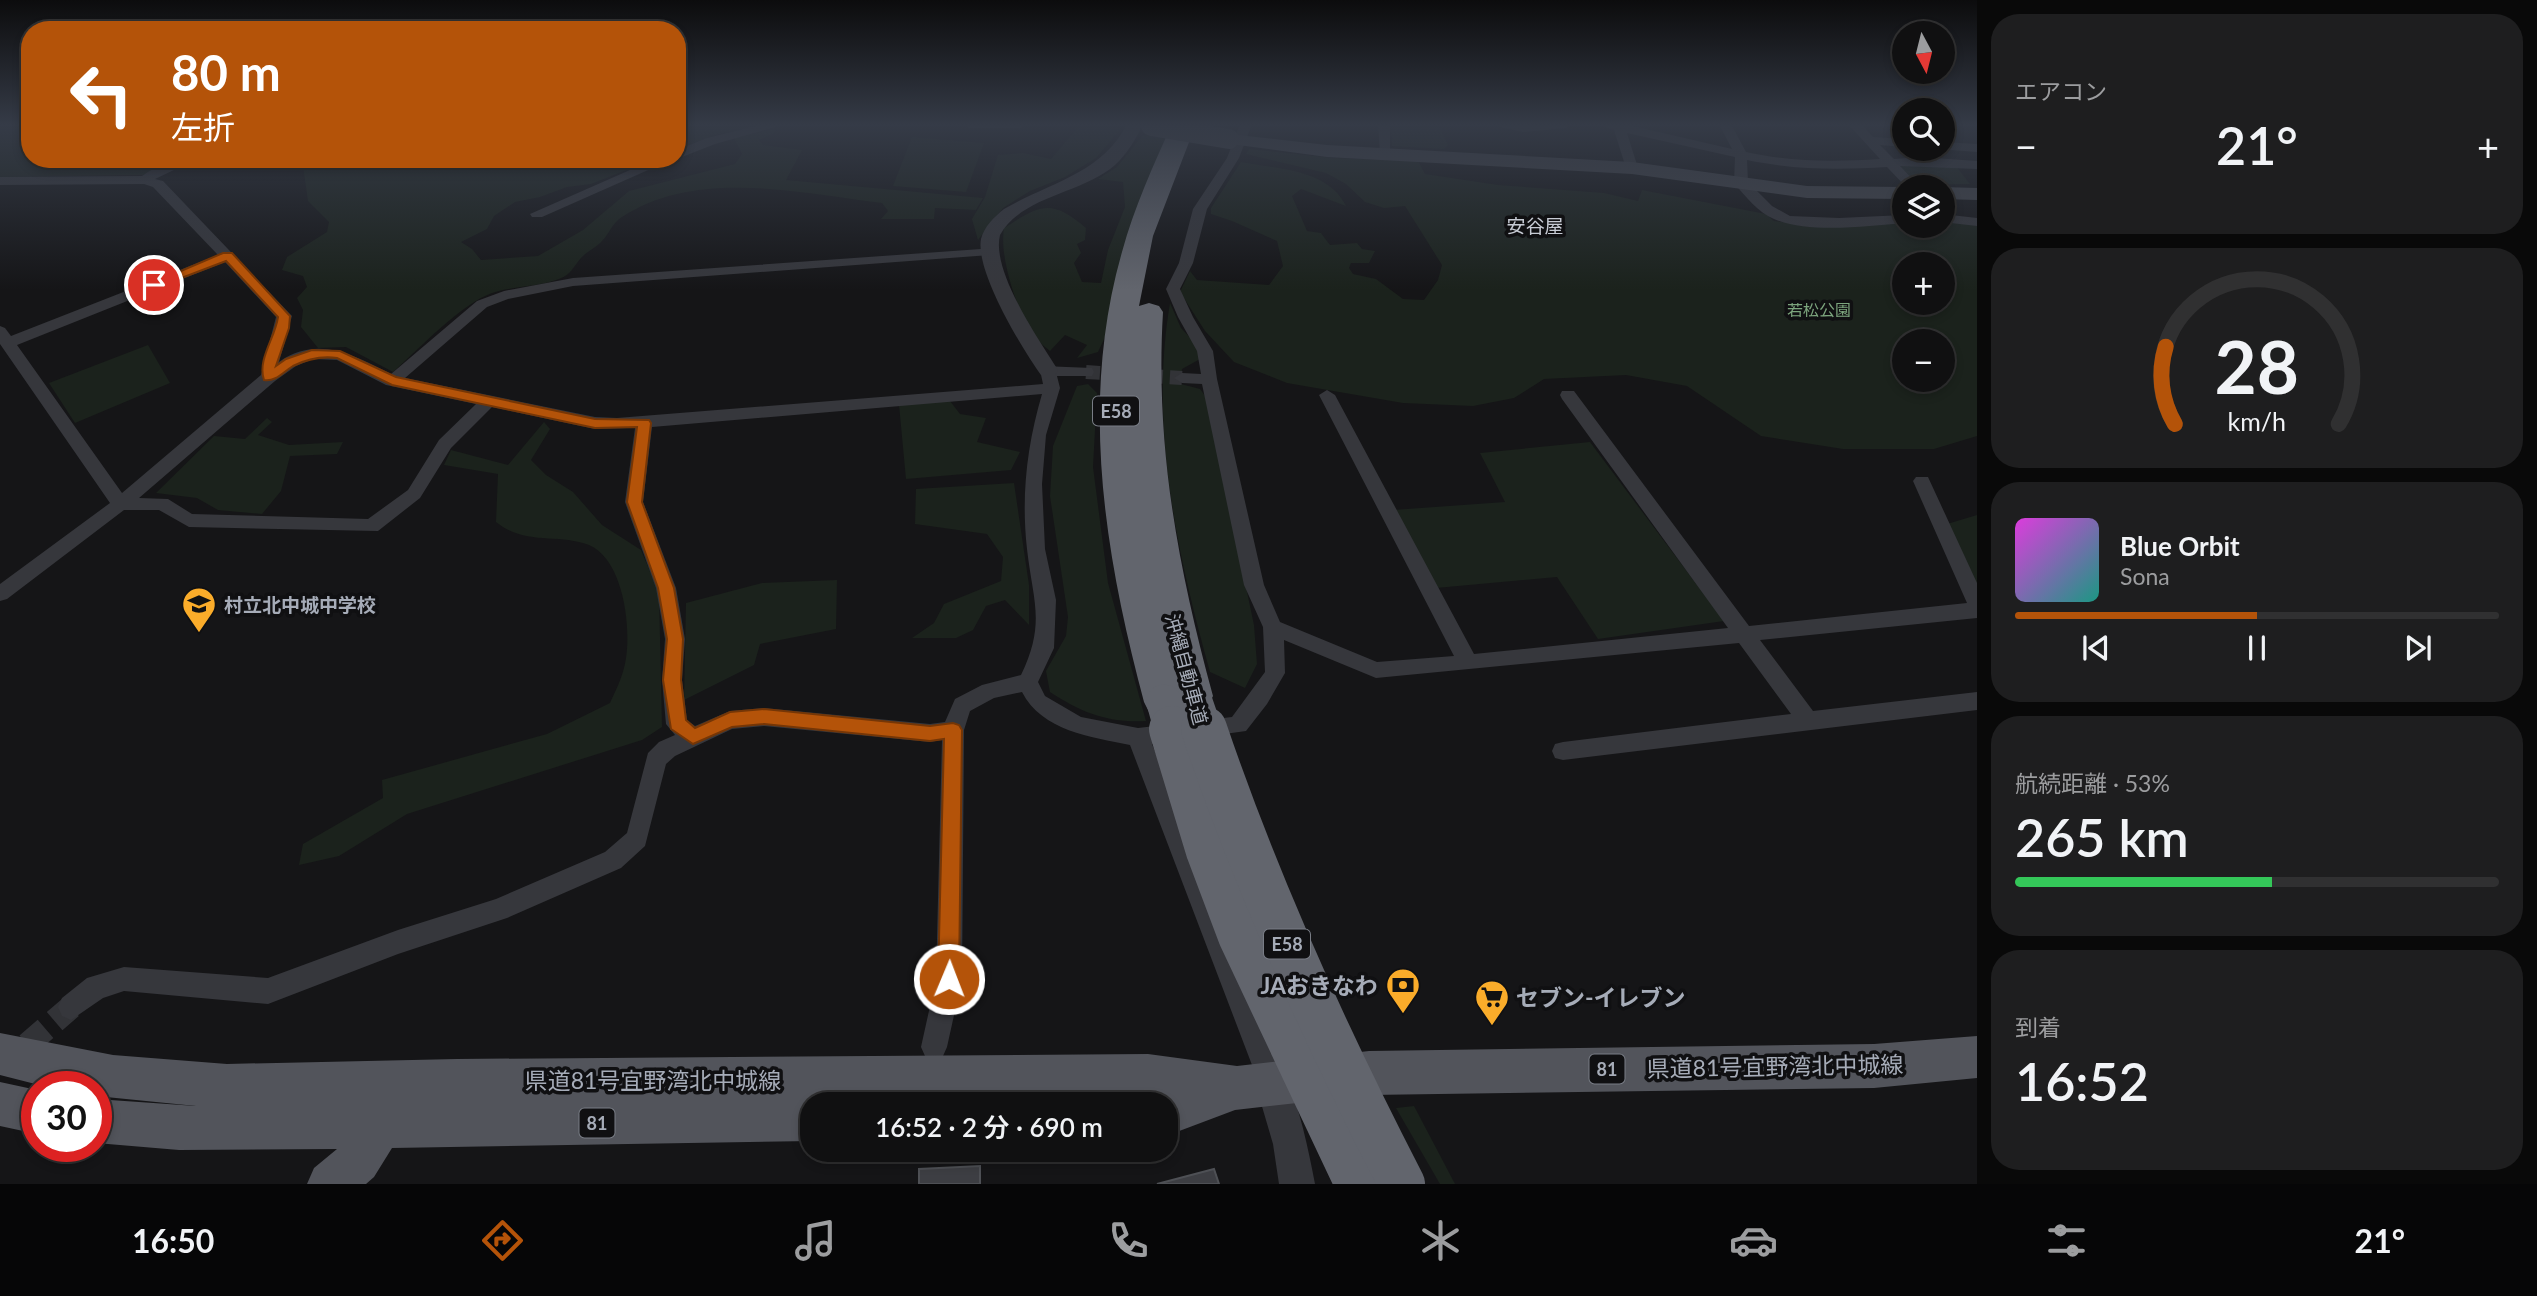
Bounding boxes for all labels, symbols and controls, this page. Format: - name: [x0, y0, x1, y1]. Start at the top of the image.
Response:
- north arrow: [1892, 21, 1955, 84]
- map controls: [1892, 21, 1955, 392]
- text: 80 m: [171, 43, 281, 101]
- icon: left: [56, 49, 147, 140]
- text: エアコン: [2015, 77, 2107, 105]
- button: search: [1892, 98, 1955, 161]
- text: 左折: [171, 107, 235, 146]
- text: 21°: [2216, 114, 2298, 176]
- text: −: [2015, 123, 2037, 169]
- text: +: [2477, 123, 2499, 169]
- button: layers: [1892, 175, 1955, 238]
- district label: 安谷屋: [1506, 214, 1564, 237]
- button: +: [1892, 252, 1955, 315]
- pin: [124, 255, 184, 315]
- icon: arrive: [135, 266, 173, 304]
- park label: 若松公園: [1787, 300, 1851, 319]
- text: 28: [2215, 322, 2299, 410]
- button: −: [1892, 329, 1955, 392]
- road number: E58: [1093, 396, 1139, 426]
- text: km/h: [2228, 406, 2286, 436]
- text: Blue Orbit: [2120, 530, 2240, 562]
- text: Sona: [2120, 562, 2170, 590]
- school or university icon: 村立北中城中学校: [180, 585, 218, 634]
- place label: 村立北中城中学校: [224, 593, 376, 616]
- street label: 沖縄自動車道: [1161, 611, 1213, 727]
- icon: previous: [2077, 629, 2115, 667]
- icon: pause: [2238, 629, 2276, 667]
- icon: next: [2399, 629, 2437, 667]
- text: 航続距離 · 53%: [2015, 769, 2170, 797]
- text: 265 km: [2015, 806, 2189, 868]
- road number: E58: [1264, 930, 1310, 959]
- position arrow: [912, 942, 986, 1016]
- bank icon: JAおきなわ: [1384, 966, 1422, 1015]
- place label: JAおきなわ: [1260, 971, 1378, 999]
- supermarket icon: セブン-イレブン: [1473, 978, 1511, 1027]
- place label: セブン-イレブン: [1516, 983, 1686, 1011]
- text: 到着: [2015, 1013, 2061, 1041]
- street label: 県道81号宜野湾北中城線: [1646, 1050, 1904, 1082]
- text: 16:52: [2015, 1050, 2149, 1112]
- road number: 81: [1590, 1054, 1624, 1084]
- street label: 県道81号宜野湾北中城線: [525, 1066, 781, 1094]
- speed limit sign: 30: [21, 1071, 112, 1162]
- road number: 81: [580, 1108, 614, 1138]
- text: 16:52 · 2 分 · 690 m: [875, 1111, 1103, 1143]
- icon: directions: [478, 1216, 527, 1265]
- icon: music: [791, 1216, 840, 1265]
- icon: phone: [1104, 1216, 1153, 1265]
- icon: climate: [1416, 1216, 1465, 1265]
- icon: car: [1729, 1216, 1778, 1265]
- icon: filters: [2042, 1216, 2091, 1265]
- text: 16:50: [132, 1221, 214, 1260]
- text: 21°: [2355, 1221, 2405, 1260]

